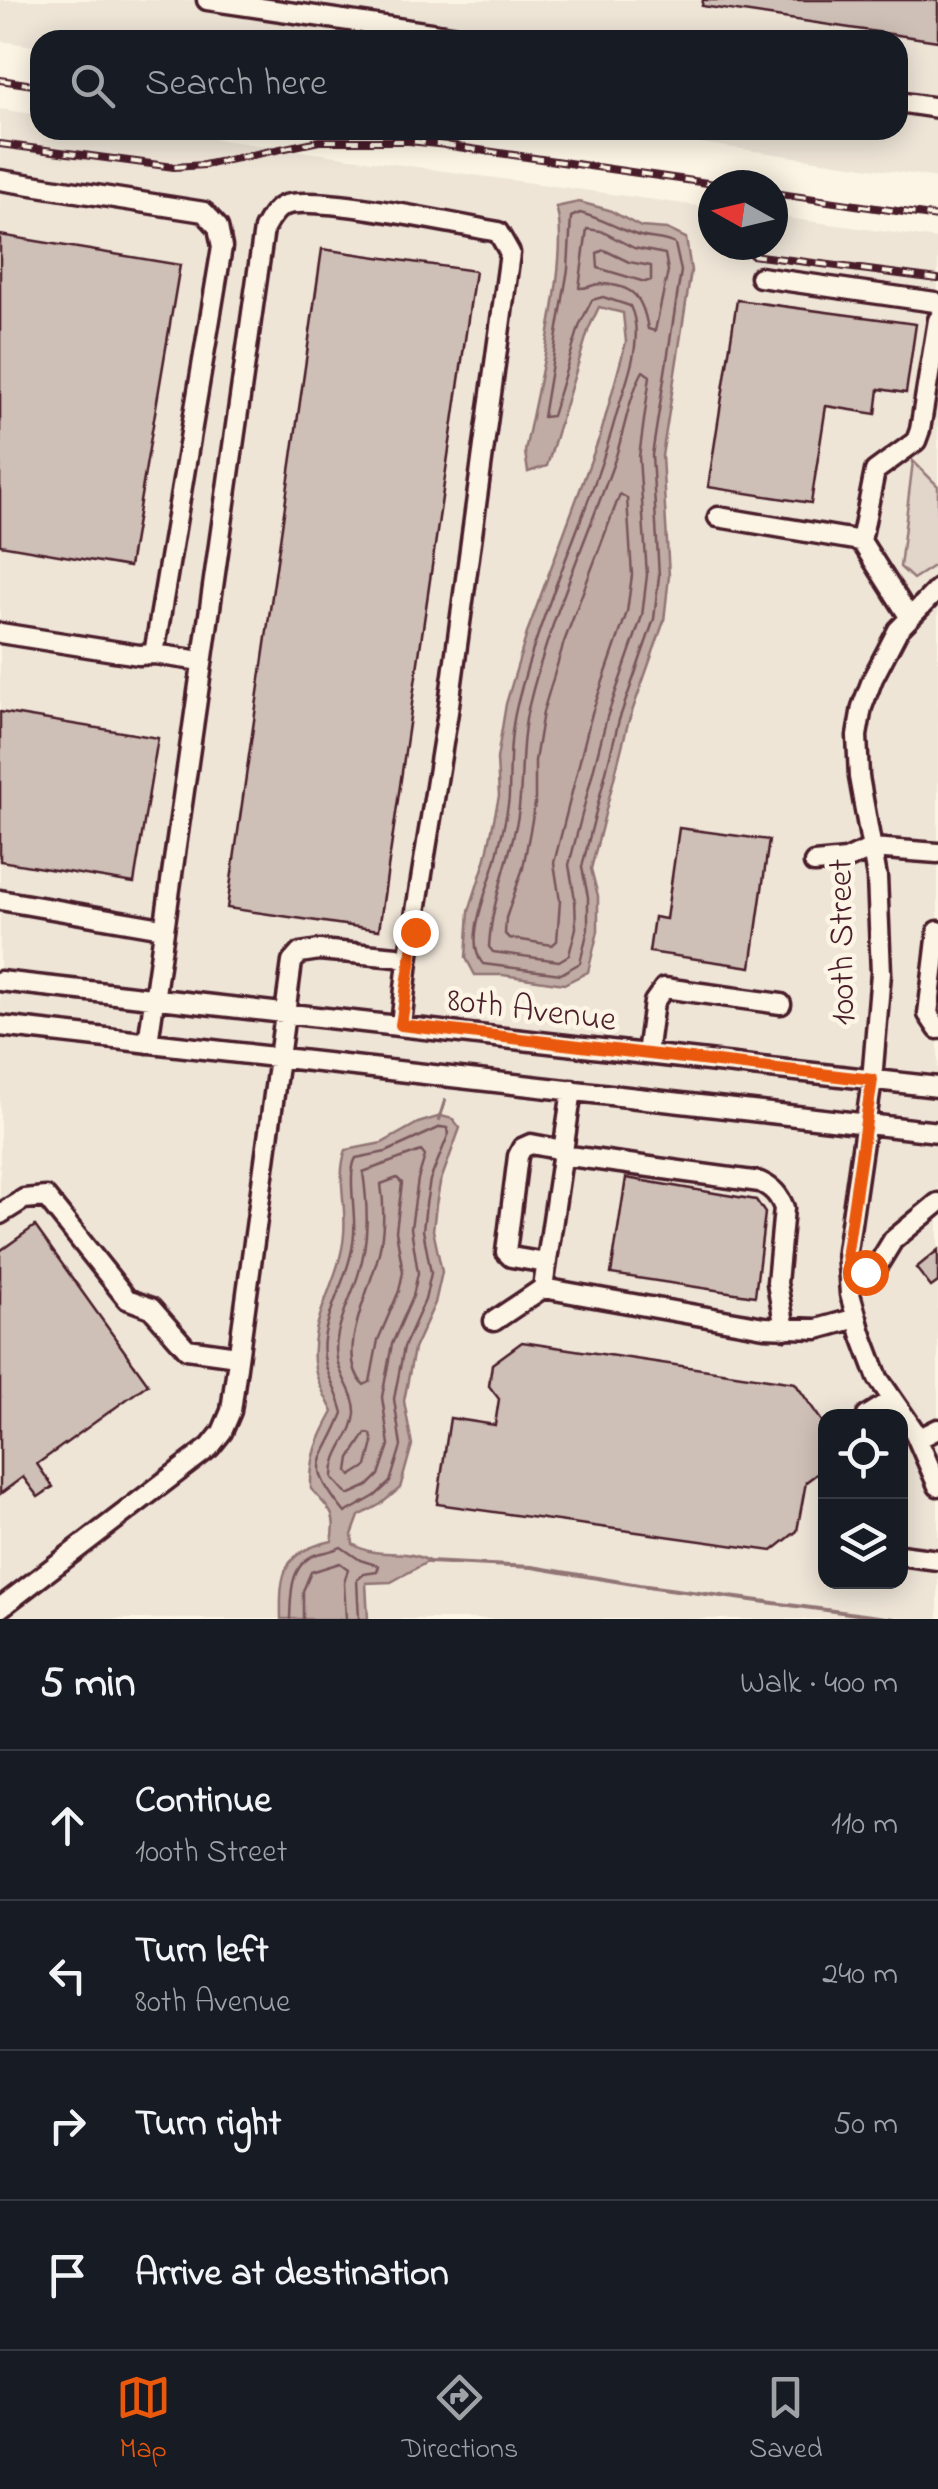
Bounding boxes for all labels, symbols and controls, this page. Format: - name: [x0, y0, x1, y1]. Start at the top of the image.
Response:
- search box: [30, 30, 908, 140]
- text: Search here: [145, 57, 327, 113]
- icon: search: [65, 58, 120, 113]
- north arrow: [698, 170, 788, 260]
- street label: 100th Street: [817, 858, 870, 1026]
- route end: [393, 910, 439, 956]
- street label: 80th Avenue: [444, 976, 619, 1047]
- route start: [843, 1250, 889, 1296]
- map controls: [818, 1409, 908, 1589]
- button: locate: [818, 1409, 908, 1499]
- button: layers: [818, 1499, 908, 1589]
- text: 5 min: [40, 1654, 135, 1715]
- text: Walk · 400 m: [740, 1661, 898, 1708]
- text: Continue: [135, 1774, 271, 1830]
- icon: ahead: [40, 1798, 95, 1853]
- text: 110 m: [831, 1802, 898, 1849]
- text: 100th Street: [135, 1830, 287, 1877]
- text: Turn left: [135, 1924, 268, 1980]
- icon: left: [40, 1948, 95, 2003]
- text: 240 m: [822, 1952, 898, 1999]
- text: 80th Avenue: [135, 1980, 290, 2027]
- text: Turn right: [135, 2097, 281, 2153]
- icon: right: [40, 2098, 95, 2153]
- text: 50 m: [833, 2102, 898, 2149]
- text: Arrive at destination: [135, 2247, 449, 2303]
- icon: arrive: [40, 2248, 95, 2303]
- tab: Map: [116, 2370, 171, 2471]
- tab: Directions: [402, 2370, 518, 2471]
- tab: Saved: [749, 2370, 822, 2471]

